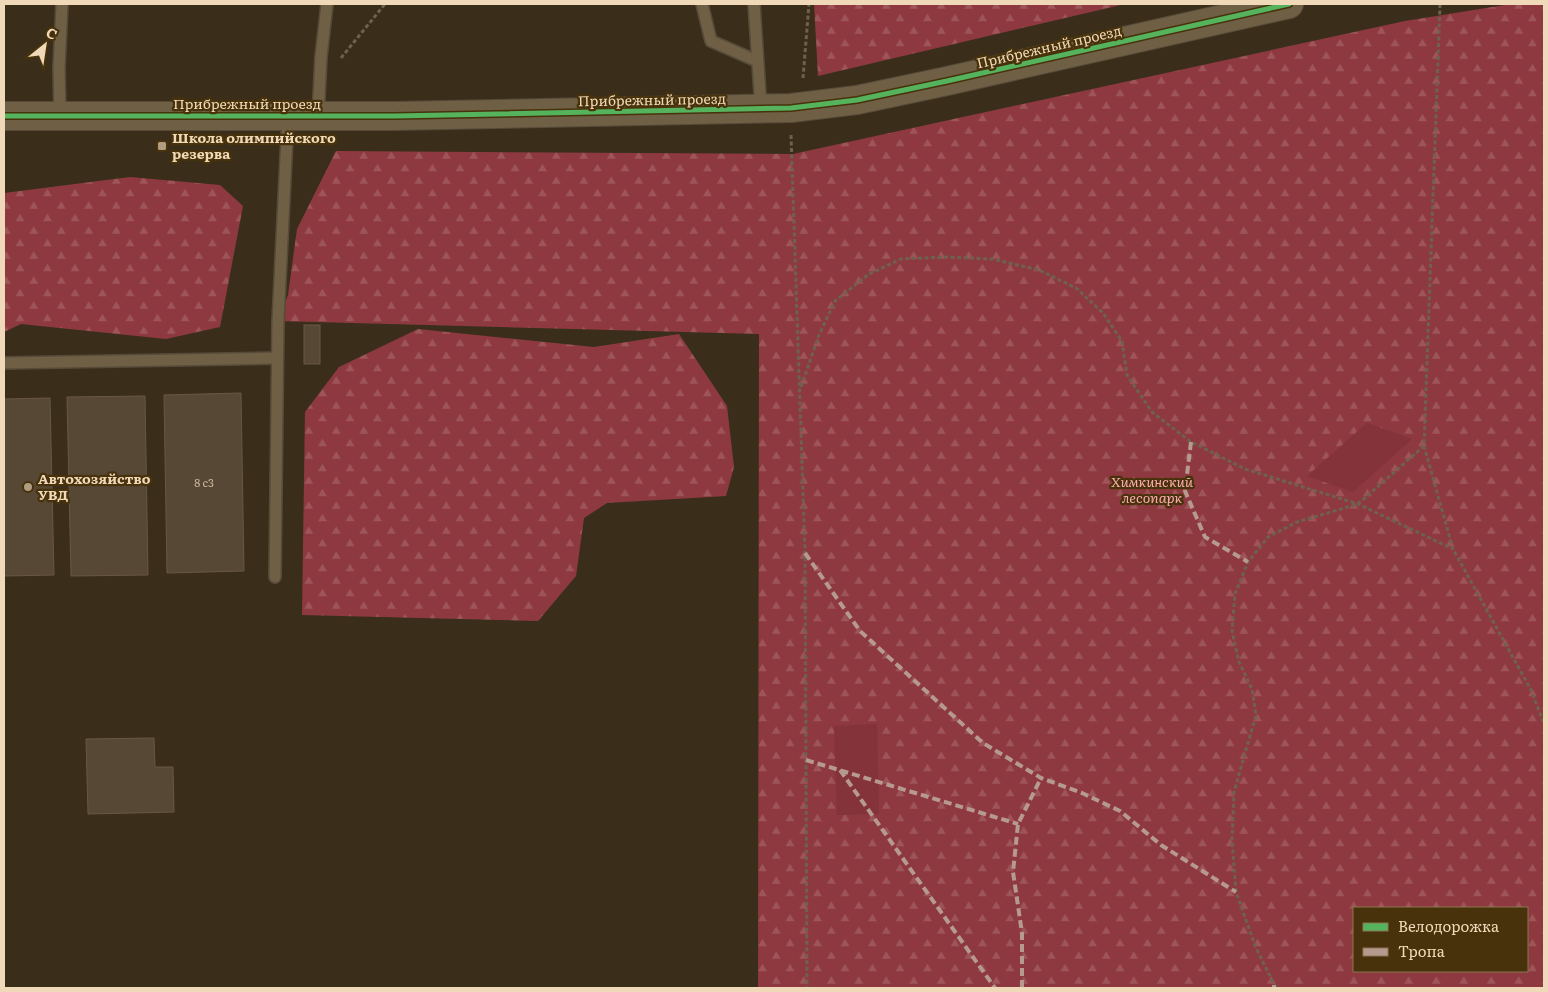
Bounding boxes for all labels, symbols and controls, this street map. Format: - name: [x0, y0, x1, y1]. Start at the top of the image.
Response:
- north arrow: [20, 20, 70, 70]
- street label: Прибрежный проезд: [974, 20, 1123, 72]
- text: С: [43, 22, 61, 44]
- street label: Прибрежный проезд: [578, 88, 726, 110]
- street label: Прибрежный проезд: [173, 93, 321, 113]
- place label: Школа олимпийского резерва: [172, 127, 336, 163]
- marker: Школа олимпийского резерва: [156, 140, 168, 152]
- place label: Автохозяйство УВД: [38, 468, 151, 504]
- park label: Химкинский лесопарк: [1111, 471, 1194, 507]
- house number: 8 с3: [194, 474, 214, 490]
- marker: Автохозяйство УВД: [22, 481, 34, 493]
- legend: [1353, 907, 1528, 972]
- text: Велодорожка: [1398, 914, 1500, 937]
- text: Тропа: [1398, 939, 1446, 962]

